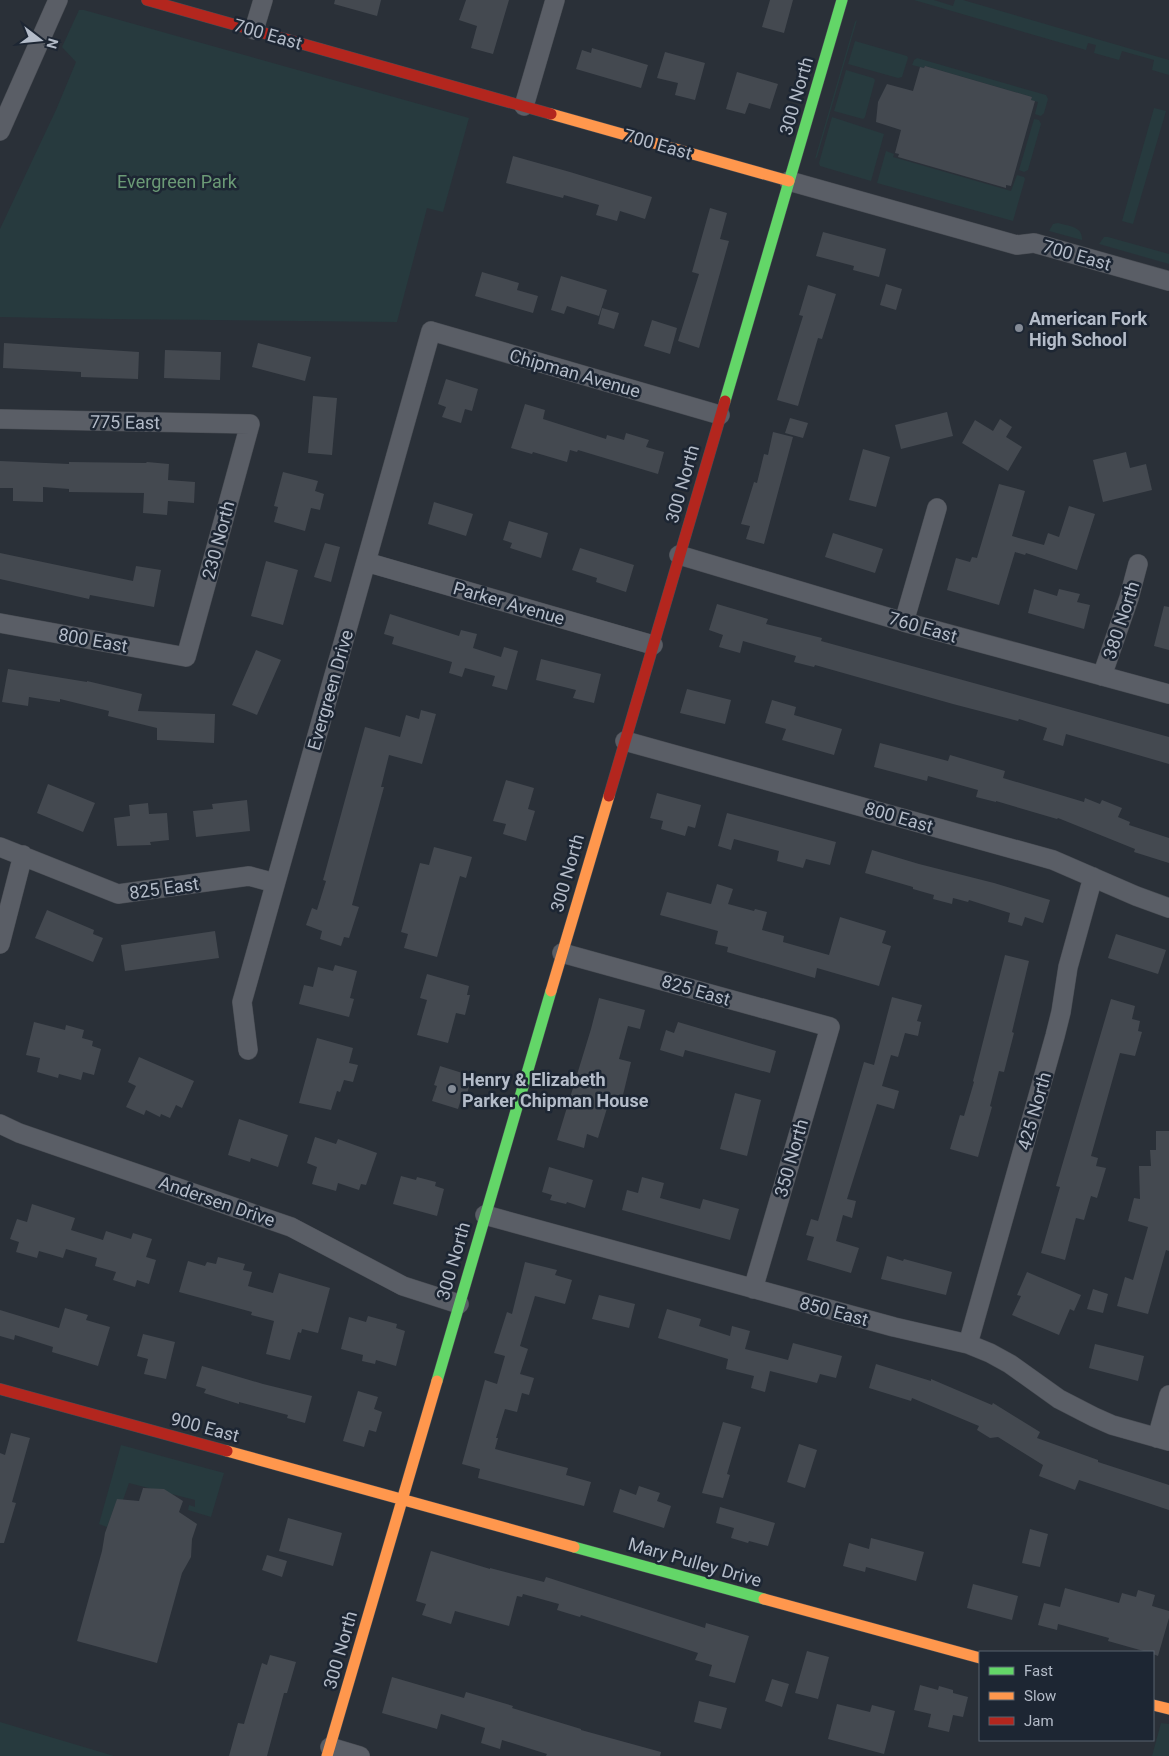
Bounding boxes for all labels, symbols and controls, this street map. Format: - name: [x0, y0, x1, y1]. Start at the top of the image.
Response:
- street label: 700 East: [231, 14, 305, 54]
- north arrow: [15, 15, 65, 65]
- text: N: [43, 37, 62, 51]
- street label: 300 North: [775, 55, 817, 137]
- street label: 700 East: [621, 124, 695, 164]
- park label: Evergreen Park: [117, 171, 238, 192]
- street label: 700 East: [1040, 235, 1114, 275]
- place label: American Fork High School: [1029, 308, 1147, 350]
- marker: American Fork High School: [1013, 322, 1025, 334]
- street label: Chipman Avenue: [507, 344, 643, 402]
- street label: 775 East: [90, 411, 160, 433]
- street label: 300 North: [661, 443, 703, 525]
- street label: 230 North: [197, 499, 239, 581]
- street label: Parker Avenue: [451, 577, 567, 629]
- street label: 380 North: [1099, 579, 1143, 661]
- street label: 760 East: [886, 607, 960, 647]
- street label: 800 East: [57, 624, 129, 656]
- street label: Evergreen Drive: [303, 627, 357, 753]
- street label: 800 East: [862, 797, 936, 837]
- street label: 300 North: [546, 832, 588, 914]
- street label: 825 East: [128, 873, 200, 903]
- street label: 825 East: [659, 970, 733, 1010]
- place label: Henry & Elizabeth Parker Chipman House: [462, 1069, 649, 1111]
- street label: 425 North: [1013, 1070, 1055, 1152]
- marker: Henry & Elizabeth Parker Chipman House: [446, 1083, 458, 1095]
- street label: 350 North: [770, 1117, 812, 1199]
- street label: Andersen Drive: [156, 1171, 278, 1231]
- street label: 300 North: [432, 1220, 474, 1302]
- street label: 850 East: [797, 1292, 871, 1330]
- street label: 900 East: [168, 1408, 242, 1446]
- street label: Mary Pulley Drive: [626, 1533, 764, 1591]
- street label: 300 North: [319, 1609, 361, 1691]
- legend: [979, 1651, 1154, 1741]
- text: Fast: [1024, 1662, 1053, 1680]
- text: Slow: [1024, 1687, 1056, 1705]
- text: Jam: [1024, 1712, 1054, 1730]

